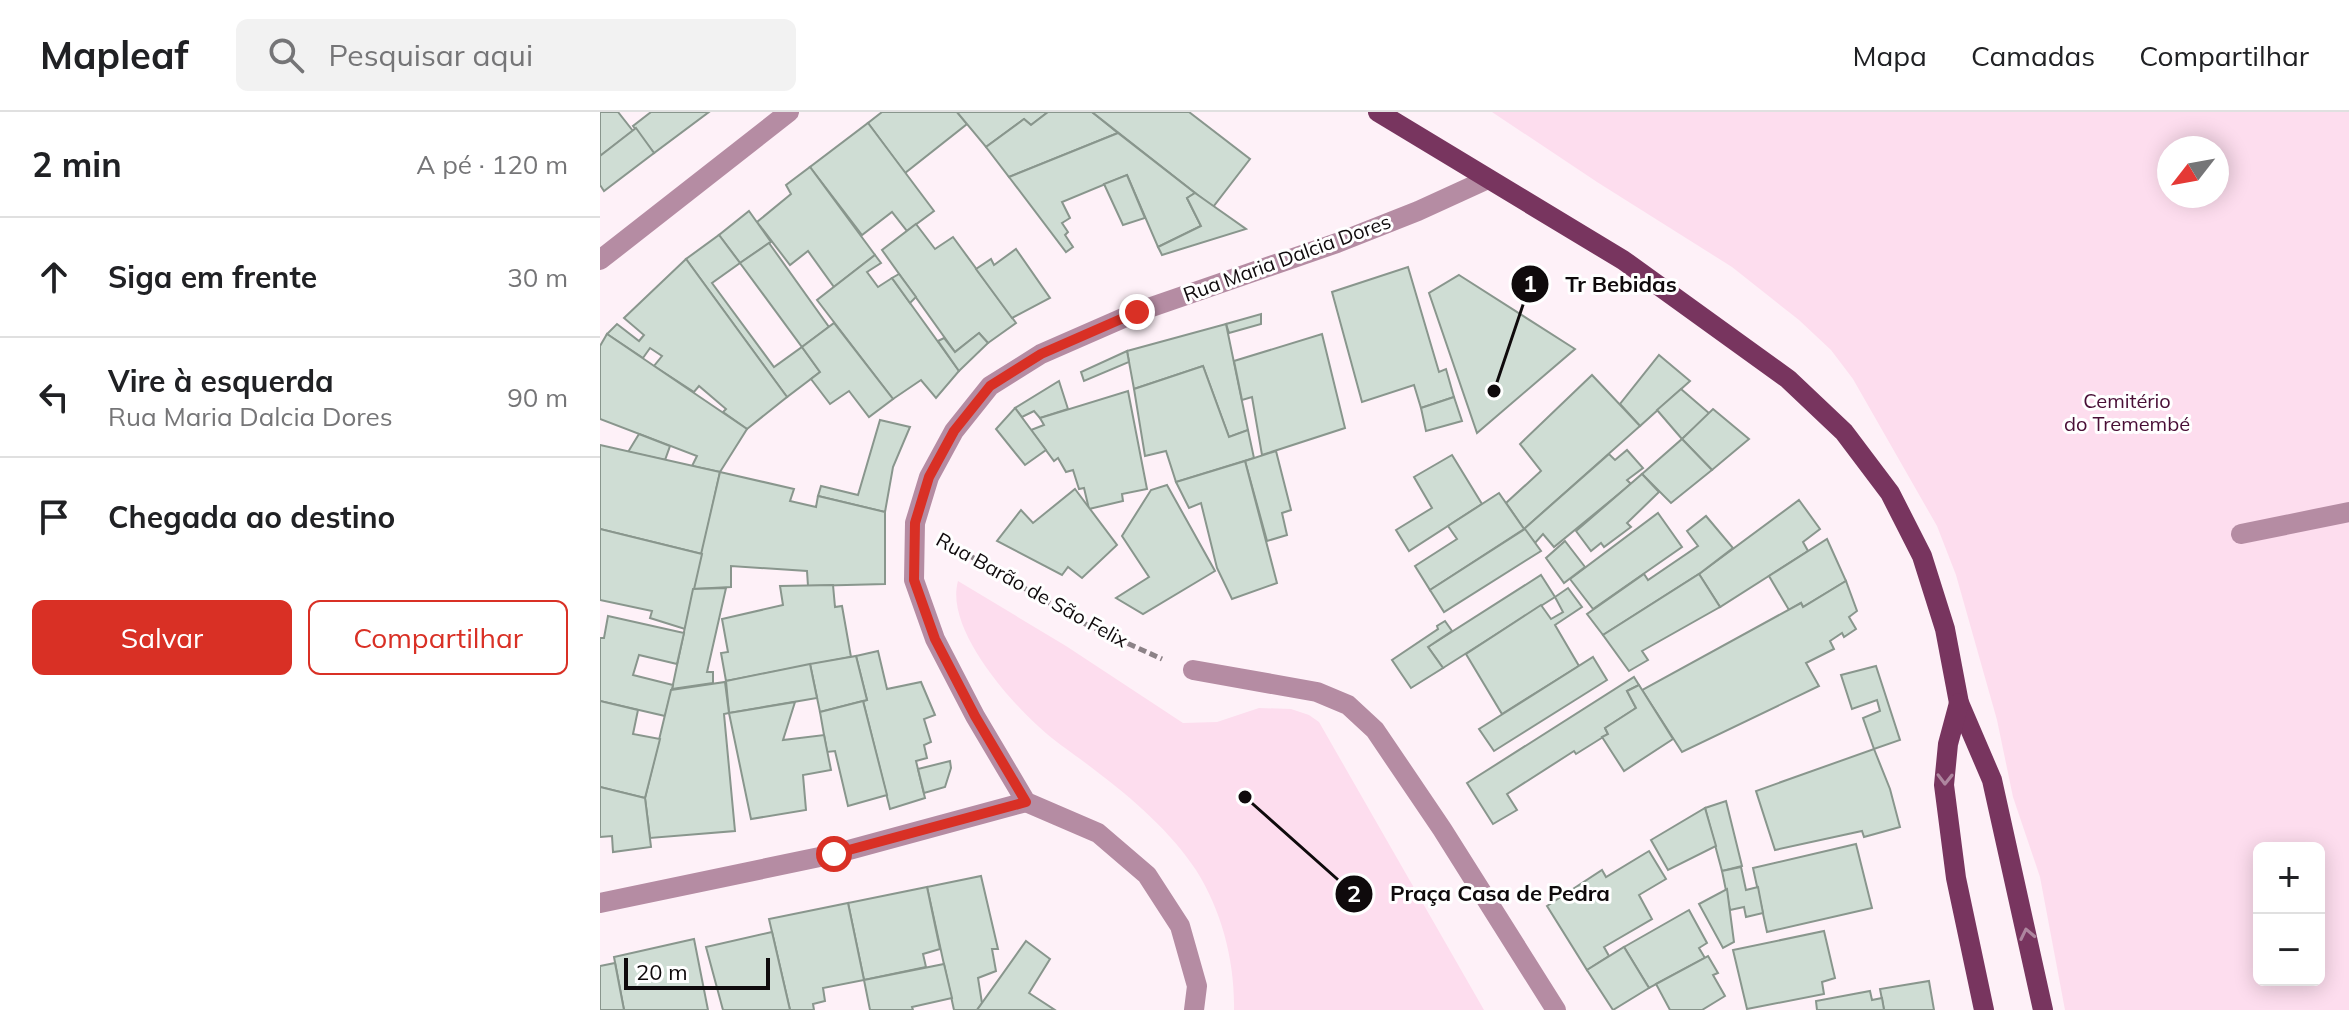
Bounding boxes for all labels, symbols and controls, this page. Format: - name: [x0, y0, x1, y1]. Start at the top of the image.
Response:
- search box: [236, 19, 796, 91]
- text: Mapleaf: [40, 31, 188, 79]
- icon: search: [264, 33, 308, 77]
- text: Pesquisar aqui: [328, 36, 533, 74]
- text: Mapa: [1852, 38, 1927, 73]
- text: Camadas: [1971, 38, 2095, 73]
- text: Compartilhar: [2139, 38, 2309, 73]
- north arrow: [2157, 136, 2229, 208]
- text: 2 min: [32, 143, 122, 186]
- text: A pé · 120 m: [416, 148, 568, 181]
- street label: Rua Maria Dalcia Dores: [1180, 208, 1394, 307]
- icon: ahead: [32, 255, 76, 299]
- text: Siga em frente: [108, 258, 317, 296]
- text: 30 m: [507, 261, 568, 294]
- callout: Tr Bebidas: [1510, 261, 1693, 307]
- text: 1: [1523, 268, 1537, 298]
- text: Tr Bebidas: [1565, 270, 1677, 298]
- route end: [1119, 294, 1155, 330]
- text: Vire à esquerda: [108, 362, 334, 400]
- icon: left: [32, 375, 76, 419]
- text: 90 m: [507, 381, 568, 414]
- park label: Cemitério do Tremembé: [2064, 388, 2190, 436]
- text: Rua Maria Dalcia Dores: [108, 400, 393, 433]
- icon: arrive: [32, 495, 76, 539]
- text: Chegada ao destino: [108, 498, 395, 536]
- street label: Rua Barão de São Felix: [932, 526, 1133, 653]
- button: Salvar: [32, 600, 292, 675]
- button: Compartilhar: [308, 600, 568, 675]
- one-way arrow: [1936, 773, 1954, 786]
- route start: [816, 836, 852, 872]
- map controls: [2253, 842, 2325, 986]
- button: +: [2253, 842, 2325, 914]
- callout: Praça Casa de Pedra: [1334, 871, 1626, 917]
- text: 2: [1347, 878, 1361, 908]
- text: Praça Casa de Pedra: [1390, 879, 1610, 907]
- button: −: [2253, 914, 2325, 986]
- one-way arrow: [2019, 927, 2036, 941]
- scale bar: [624, 954, 770, 990]
- text: 20 m: [636, 958, 687, 986]

